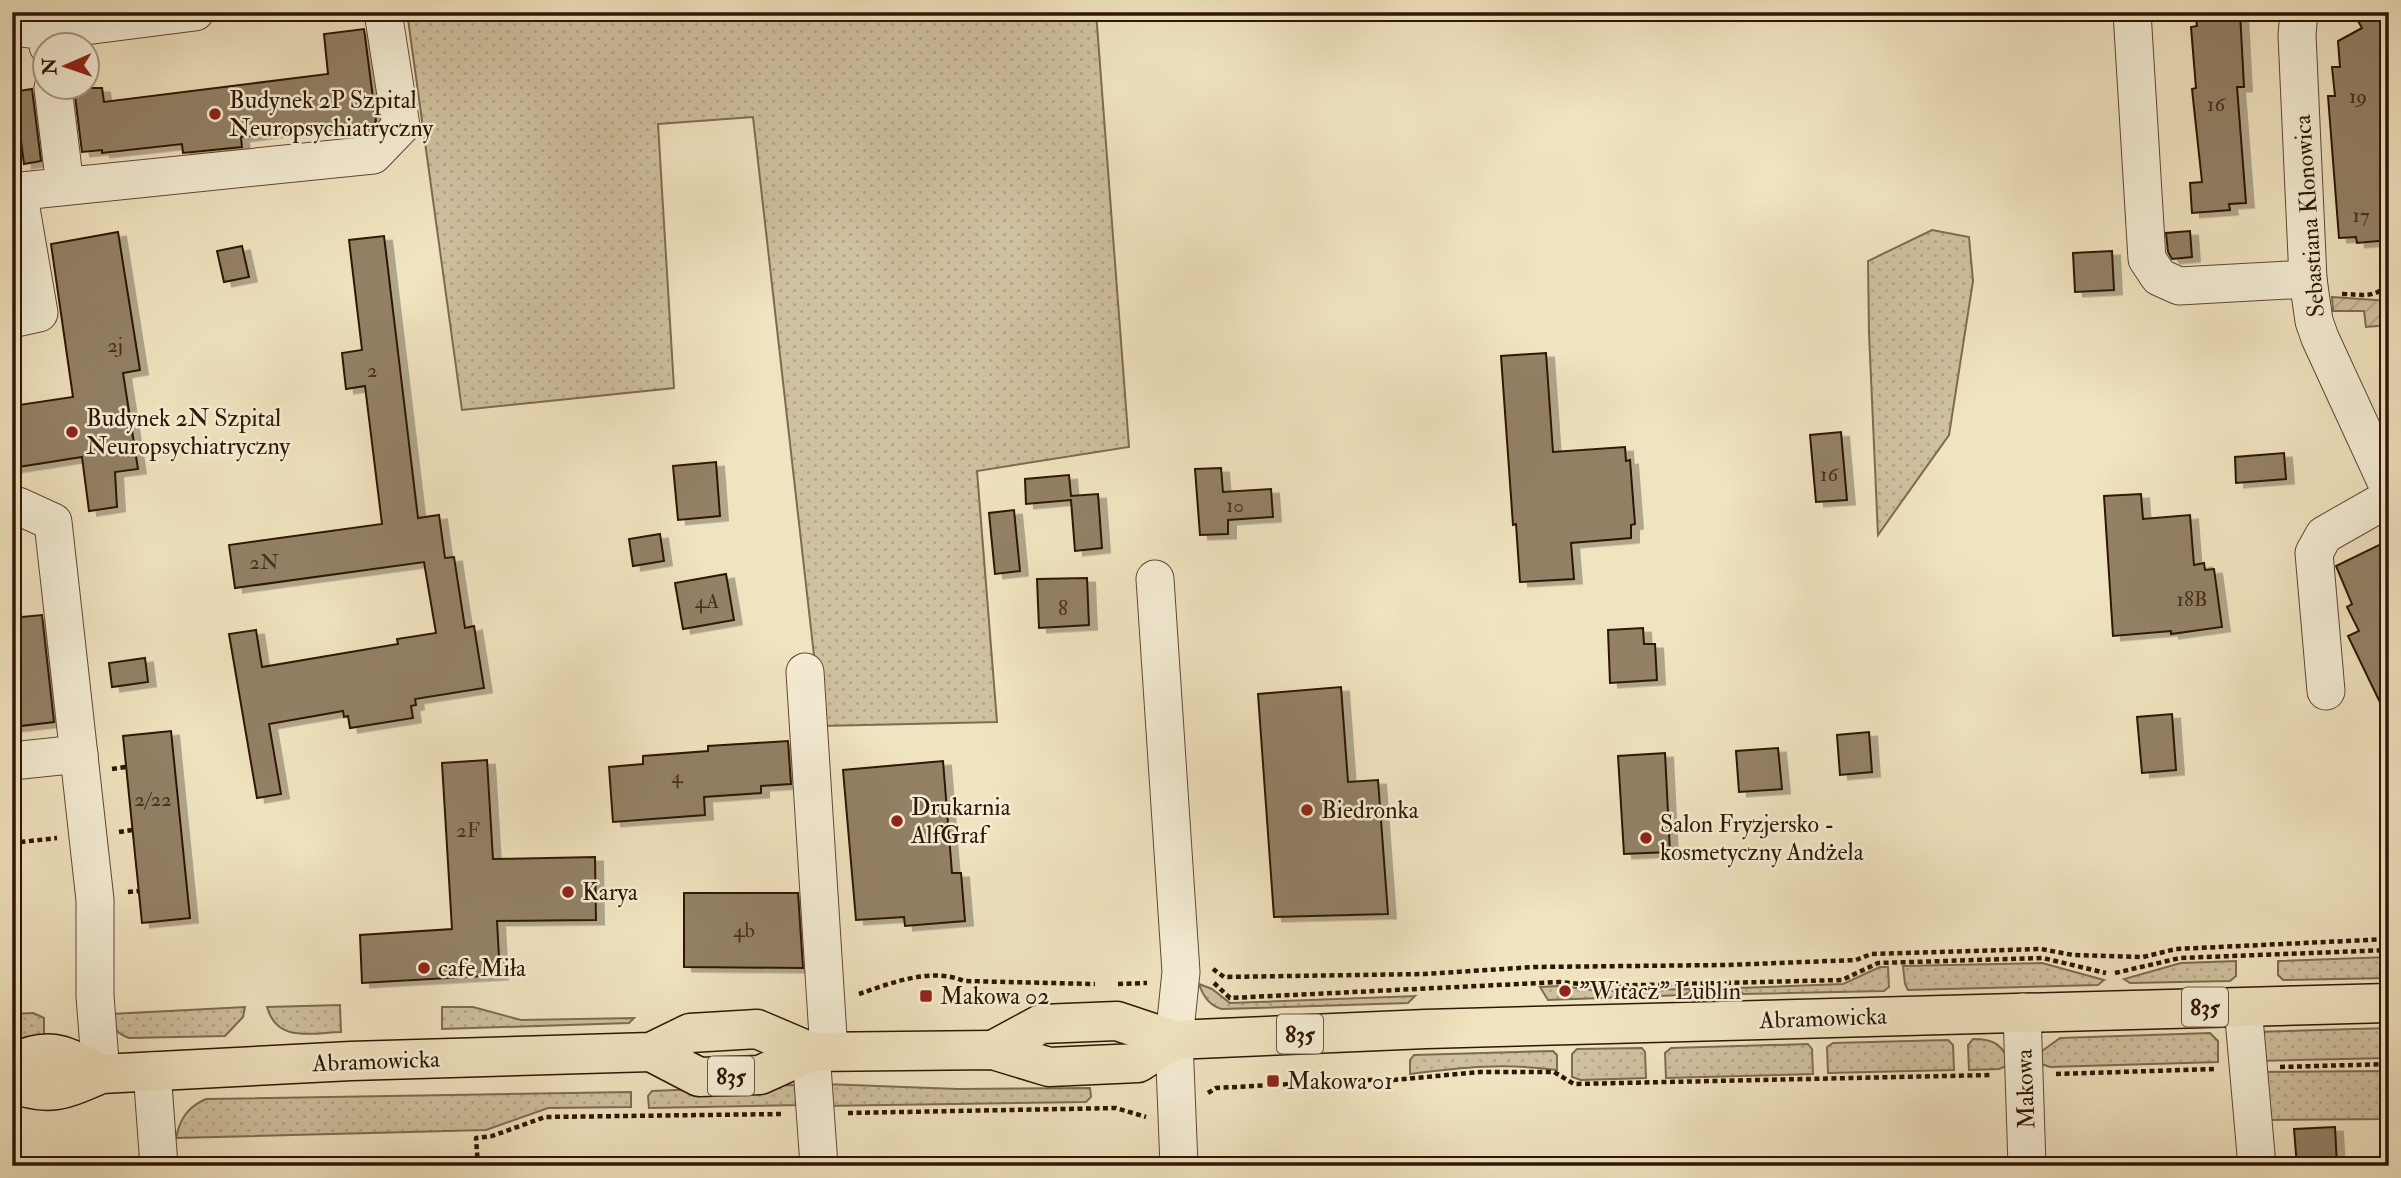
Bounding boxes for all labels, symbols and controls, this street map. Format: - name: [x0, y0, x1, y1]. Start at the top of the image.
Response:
- north arrow: [32, 32, 102, 102]
- text: N: [38, 57, 62, 76]
- house number: 19: [2349, 83, 2367, 110]
- place label: Budynek 2P Szpital Neuropsychiatryczny: [229, 85, 434, 144]
- house number: 16: [2207, 91, 2226, 118]
- marker: Budynek 2P Szpital Neuropsychiatryczny: [207, 106, 223, 122]
- street label: Sebastiana Klonowica: [2287, 112, 2332, 318]
- house number: 17: [2352, 202, 2370, 229]
- house number: 2j: [107, 332, 123, 359]
- house number: 2: [367, 357, 377, 384]
- place label: Budynek 2N Szpital Neuropsychiatryczny: [86, 403, 291, 462]
- marker: Budynek 2N Szpital Neuropsychiatryczny: [64, 424, 80, 440]
- house number: 16: [1820, 461, 1839, 488]
- house number: 10: [1226, 492, 1244, 519]
- house number: 2N: [249, 549, 279, 576]
- house number: 18B: [2176, 586, 2208, 613]
- house number: 4A: [695, 588, 719, 615]
- house number: 8: [1058, 595, 1068, 622]
- house number: 4: [671, 763, 684, 790]
- house number: 2/22: [134, 786, 172, 813]
- place label: Drukarnia AlfGraf: [910, 792, 1012, 851]
- place label: Biedronka: [1321, 795, 1420, 826]
- marker: Biedronka: [1299, 802, 1315, 818]
- place label: Salon Fryzjersko - kosmetyczny Andżela: [1660, 809, 1865, 868]
- marker: Drukarnia AlfGraf: [889, 813, 905, 829]
- house number: 2F: [456, 817, 480, 844]
- marker: Salon Fryzjersko - kosmetyczny Andżela: [1638, 830, 1654, 846]
- place label: Karya: [582, 877, 639, 908]
- marker: Karya: [560, 884, 576, 900]
- house number: 4b: [733, 917, 755, 944]
- place label: cafe Miła: [438, 953, 527, 984]
- marker: cafe Miła: [416, 960, 432, 976]
- place label: "Witacz" Lublin: [1579, 976, 1741, 1007]
- place label: Makowa 02: [940, 981, 1050, 1012]
- marker: "Witacz" Lublin: [1557, 983, 1573, 999]
- marker: Makowa 02: [918, 988, 934, 1004]
- road number: 835: [2182, 988, 2228, 1026]
- street label: Abramowicka: [1758, 1001, 1888, 1036]
- road number: 835: [1277, 1015, 1323, 1054]
- street label: Abramowicka: [311, 1044, 441, 1079]
- street label: Makowa: [2009, 1047, 2042, 1130]
- road number: 835: [708, 1056, 754, 1096]
- place label: Makowa 01: [1287, 1066, 1393, 1097]
- marker: Makowa 01: [1265, 1073, 1281, 1089]

